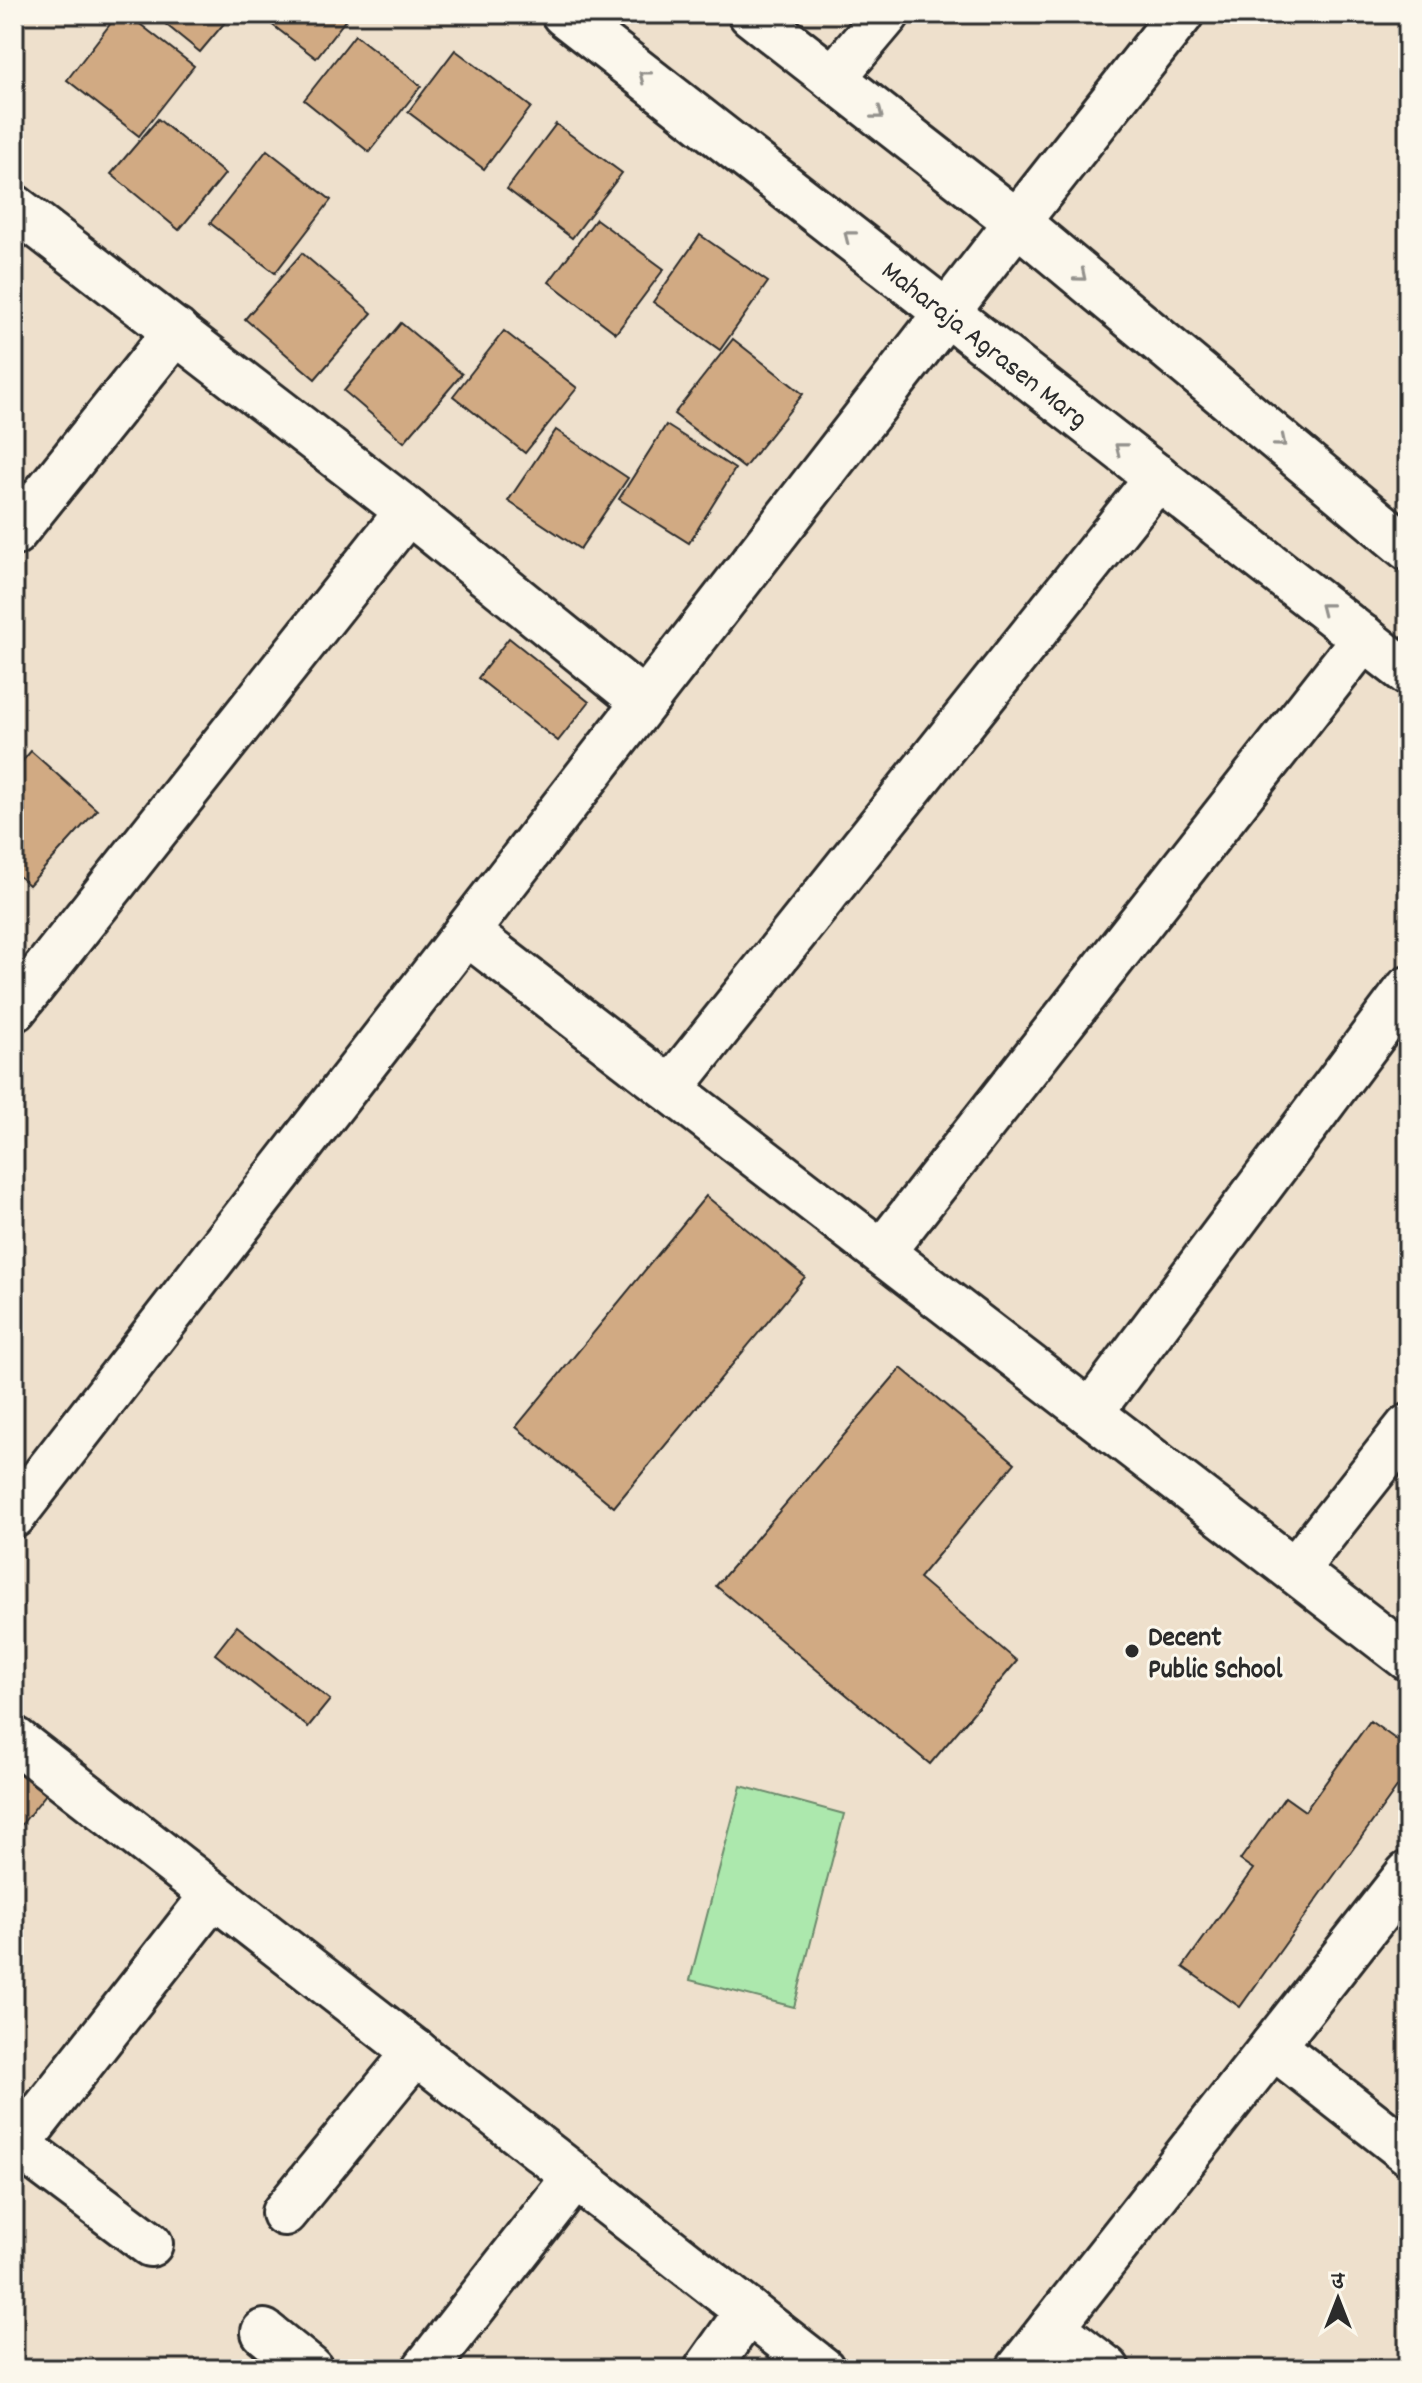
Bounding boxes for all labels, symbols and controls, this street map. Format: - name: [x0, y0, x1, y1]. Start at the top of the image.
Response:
- one-way arrow: [638, 72, 652, 86]
- one-way arrow: [869, 104, 884, 118]
- one-way arrow: [844, 231, 858, 246]
- street label: Maharaja Agrasen Marg: [871, 253, 1095, 440]
- one-way arrow: [1072, 266, 1087, 281]
- one-way arrow: [1272, 433, 1287, 447]
- one-way arrow: [1114, 443, 1129, 457]
- one-way arrow: [1319, 603, 1334, 617]
- place label: Decent Public School: [1148, 1620, 1283, 1692]
- marker: Decent Public School: [1123, 1642, 1141, 1660]
- north arrow: [1298, 2259, 1378, 2339]
- text: उ: [1331, 2267, 1346, 2298]

